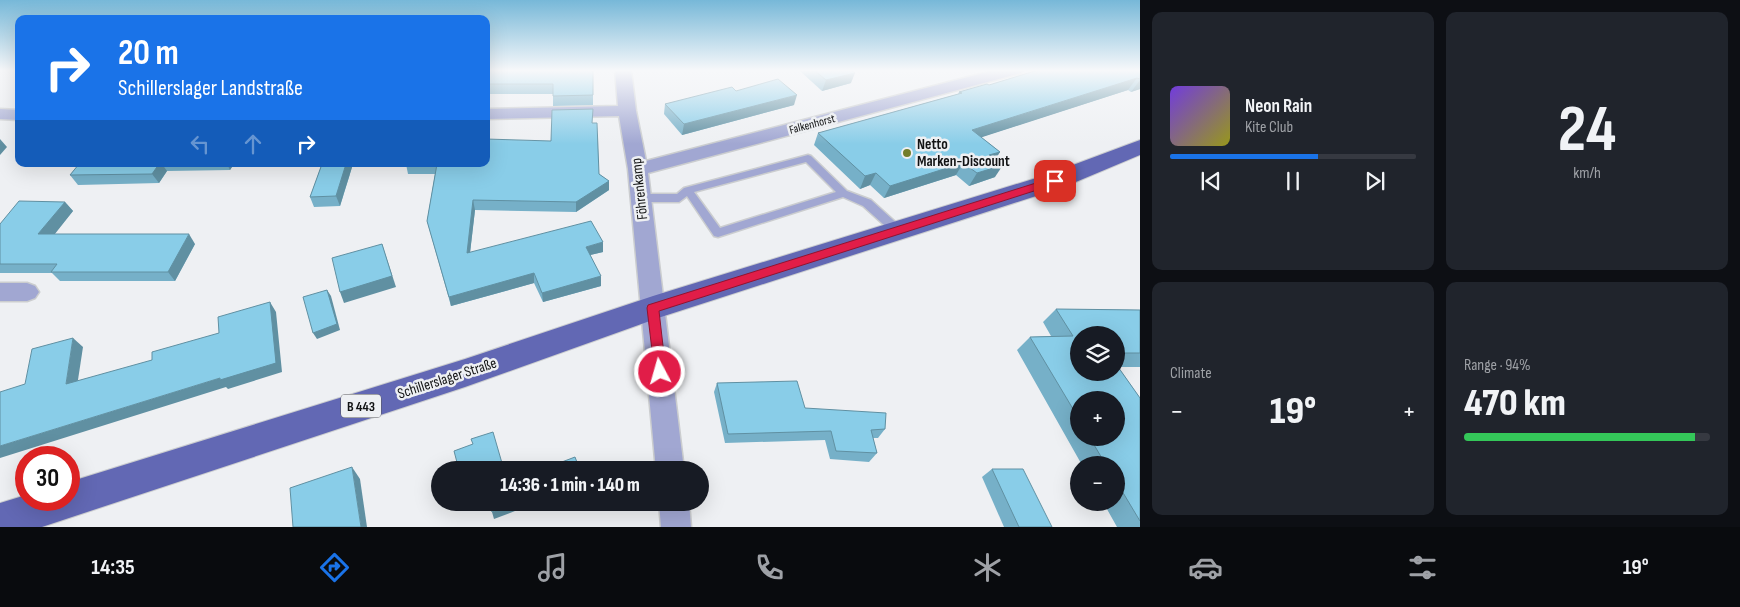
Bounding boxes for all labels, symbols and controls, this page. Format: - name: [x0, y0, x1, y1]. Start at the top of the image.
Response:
- text: 20 m: [118, 32, 179, 75]
- icon: right: [35, 35, 100, 100]
- text: Schillerslager Landstraße: [118, 75, 303, 102]
- text: 24: [1558, 92, 1616, 170]
- text: Neon Rain: [1245, 95, 1312, 118]
- street label: Falkenhorst: [788, 111, 837, 138]
- text: Kite Club: [1245, 118, 1293, 137]
- icon: left: [186, 130, 214, 158]
- icon: ahead: [239, 130, 267, 158]
- icon: right: [292, 130, 320, 158]
- place label: Netto Marken-Discount: [917, 135, 1010, 171]
- marker: Netto Marken-Discount: [901, 147, 913, 159]
- street label: Föhrenkamp: [627, 157, 652, 221]
- pin: [1034, 160, 1076, 202]
- text: km/h: [1573, 164, 1601, 183]
- icon: arrive: [1041, 167, 1069, 195]
- icon: previous: [1197, 167, 1225, 195]
- icon: pause: [1279, 167, 1307, 195]
- icon: next: [1361, 167, 1389, 195]
- map controls: [1070, 326, 1125, 511]
- button: layers: [1070, 326, 1125, 381]
- position arrow: [633, 345, 685, 397]
- street label: Schillerslager Straße: [395, 354, 499, 403]
- text: Range · 94%: [1464, 356, 1531, 375]
- text: Climate: [1170, 364, 1212, 383]
- text: 470 km: [1464, 381, 1566, 426]
- text: 19°: [1270, 389, 1316, 434]
- button: +: [1070, 391, 1125, 446]
- road number: B 443: [341, 394, 381, 418]
- text: −: [1170, 395, 1184, 428]
- text: +: [1402, 395, 1416, 428]
- speed limit sign: 30: [15, 446, 80, 511]
- button: −: [1070, 456, 1125, 511]
- text: 14:36 · 1 min · 140 m: [500, 474, 640, 497]
- icon: directions: [317, 550, 352, 585]
- icon: music: [535, 550, 570, 585]
- icon: phone: [752, 550, 787, 585]
- icon: climate: [970, 550, 1005, 585]
- icon: car: [1188, 550, 1223, 585]
- icon: filters: [1405, 550, 1440, 585]
- text: 14:35: [91, 554, 135, 581]
- text: 19°: [1623, 554, 1649, 581]

